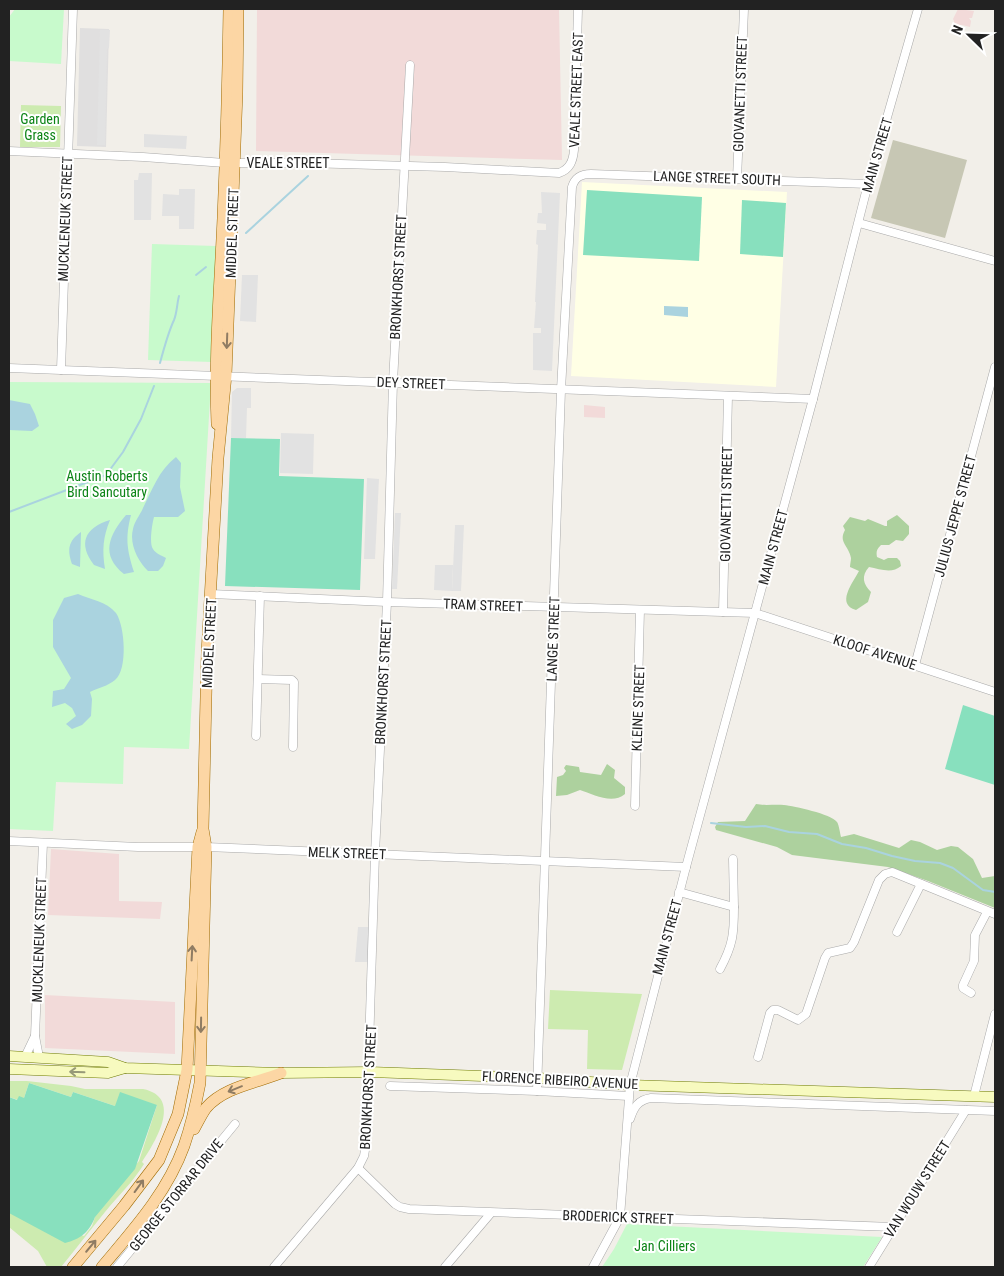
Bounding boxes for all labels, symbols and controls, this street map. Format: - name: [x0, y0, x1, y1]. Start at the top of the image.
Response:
- north arrow: [944, 10, 994, 60]
- text: N: [948, 23, 966, 37]
- street label: VEALE STREET EAST: [566, 32, 586, 148]
- street label: GIOVANETTI STREET: [730, 36, 750, 152]
- park label: Garden Grass: [20, 111, 60, 143]
- street label: MAIN STREET: [859, 116, 895, 194]
- street label: VEALE STREET: [246, 155, 330, 171]
- street label: MUCKLENEUK STREET: [55, 156, 75, 282]
- street label: LANGE STREET SOUTH: [653, 168, 781, 188]
- street label: MIDDEL STREET: [222, 188, 242, 278]
- street label: BRONKHORST STREET: [387, 214, 409, 340]
- one-way arrow: [223, 333, 232, 349]
- street label: DEY STREET: [376, 374, 446, 392]
- street label: GIOVANETTI STREET: [717, 446, 735, 562]
- street label: JULIUS JEPPE STREET: [931, 453, 979, 579]
- park label: Austin Roberts Bird Sancutary: [66, 468, 148, 500]
- street label: MAIN STREET: [755, 508, 791, 586]
- street label: TRAM STREET: [443, 596, 523, 614]
- street label: LANGE STREET: [544, 596, 562, 682]
- street label: MIDDEL STREET: [199, 598, 219, 688]
- street label: BRONKHORST STREET: [372, 619, 394, 745]
- street label: KLOOF AVENUE: [831, 631, 919, 673]
- street label: KLEINE STREET: [628, 664, 648, 752]
- street label: MELK STREET: [308, 844, 386, 862]
- street label: MUCKLENEUK STREET: [29, 877, 49, 1003]
- street label: MAIN STREET: [649, 898, 685, 976]
- one-way arrow: [188, 945, 197, 961]
- one-way arrow: [196, 1016, 206, 1033]
- street label: BRONKHORST STREET: [357, 1024, 379, 1150]
- one-way arrow: [69, 1067, 85, 1077]
- street label: FLORENCE RIBEIRO AVENUE: [481, 1068, 639, 1092]
- one-way arrow: [228, 1085, 243, 1094]
- street label: GEORGE STORRAR DRIVE: [126, 1136, 226, 1254]
- street label: VAN WOUW STREET: [881, 1138, 953, 1240]
- one-way arrow: [134, 1179, 144, 1193]
- street label: BRODERICK STREET: [562, 1207, 674, 1227]
- park label: Jan Cilliers: [634, 1238, 696, 1254]
- one-way arrow: [85, 1239, 96, 1252]

